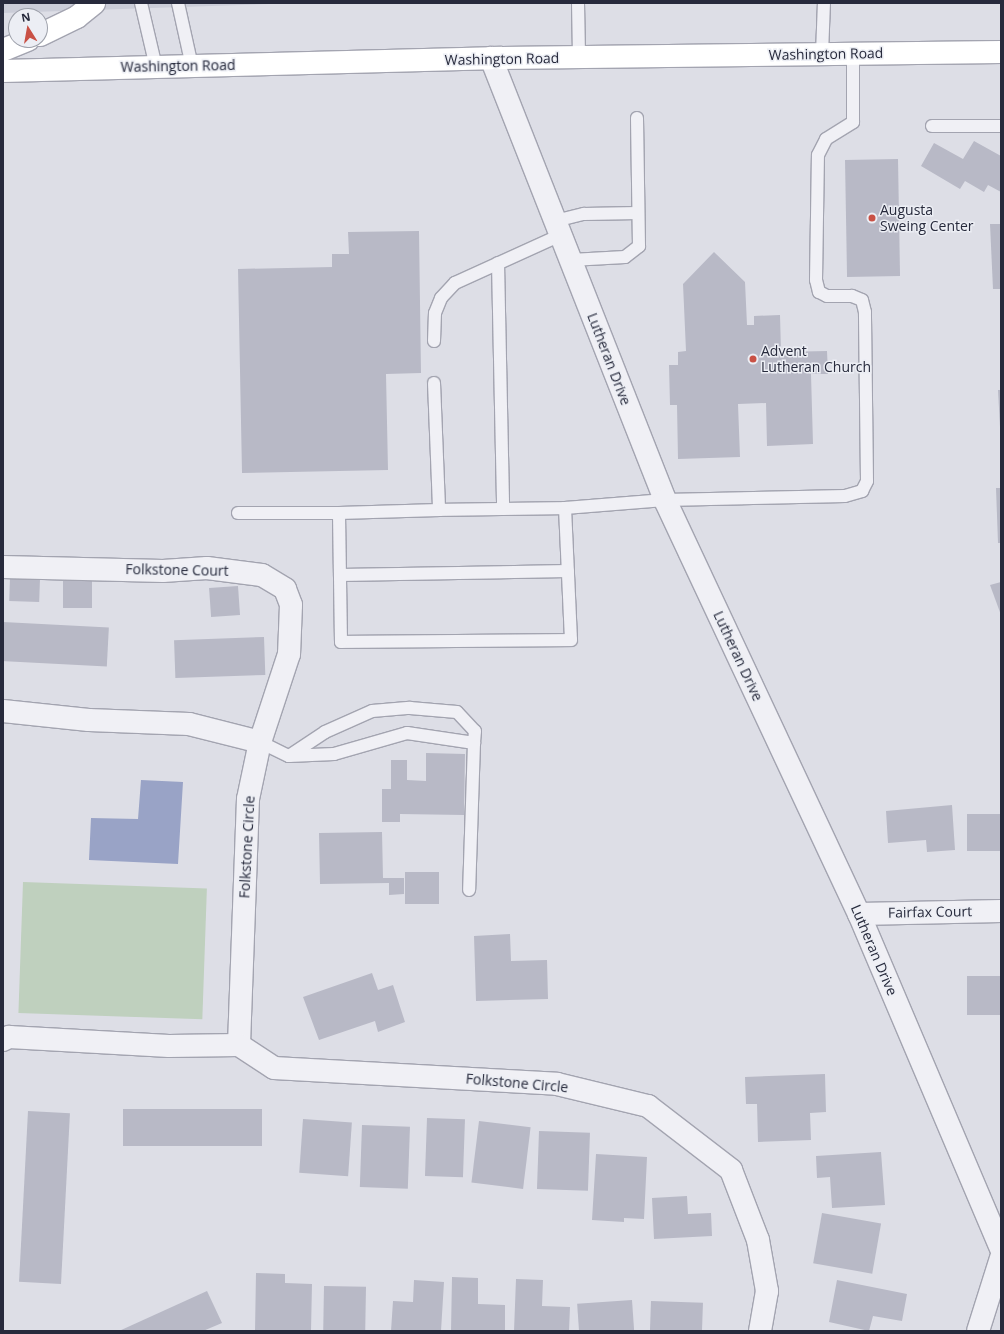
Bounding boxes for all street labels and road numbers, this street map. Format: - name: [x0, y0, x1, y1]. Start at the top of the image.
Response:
- street label: Washington Road: [768, 45, 884, 63]
- street label: Washington Road: [444, 50, 560, 68]
- street label: Washington Road: [120, 57, 236, 75]
- street label: Lutheran Drive: [584, 311, 634, 407]
- street label: Folkstone Court: [125, 561, 229, 579]
- street label: Lutheran Drive: [710, 608, 766, 704]
- street label: Folkstone Circle: [236, 795, 258, 899]
- street label: Lutheran Drive: [847, 902, 901, 998]
- street label: Fairfax Court: [888, 903, 972, 921]
- street label: Folkstone Circle: [465, 1070, 569, 1096]

